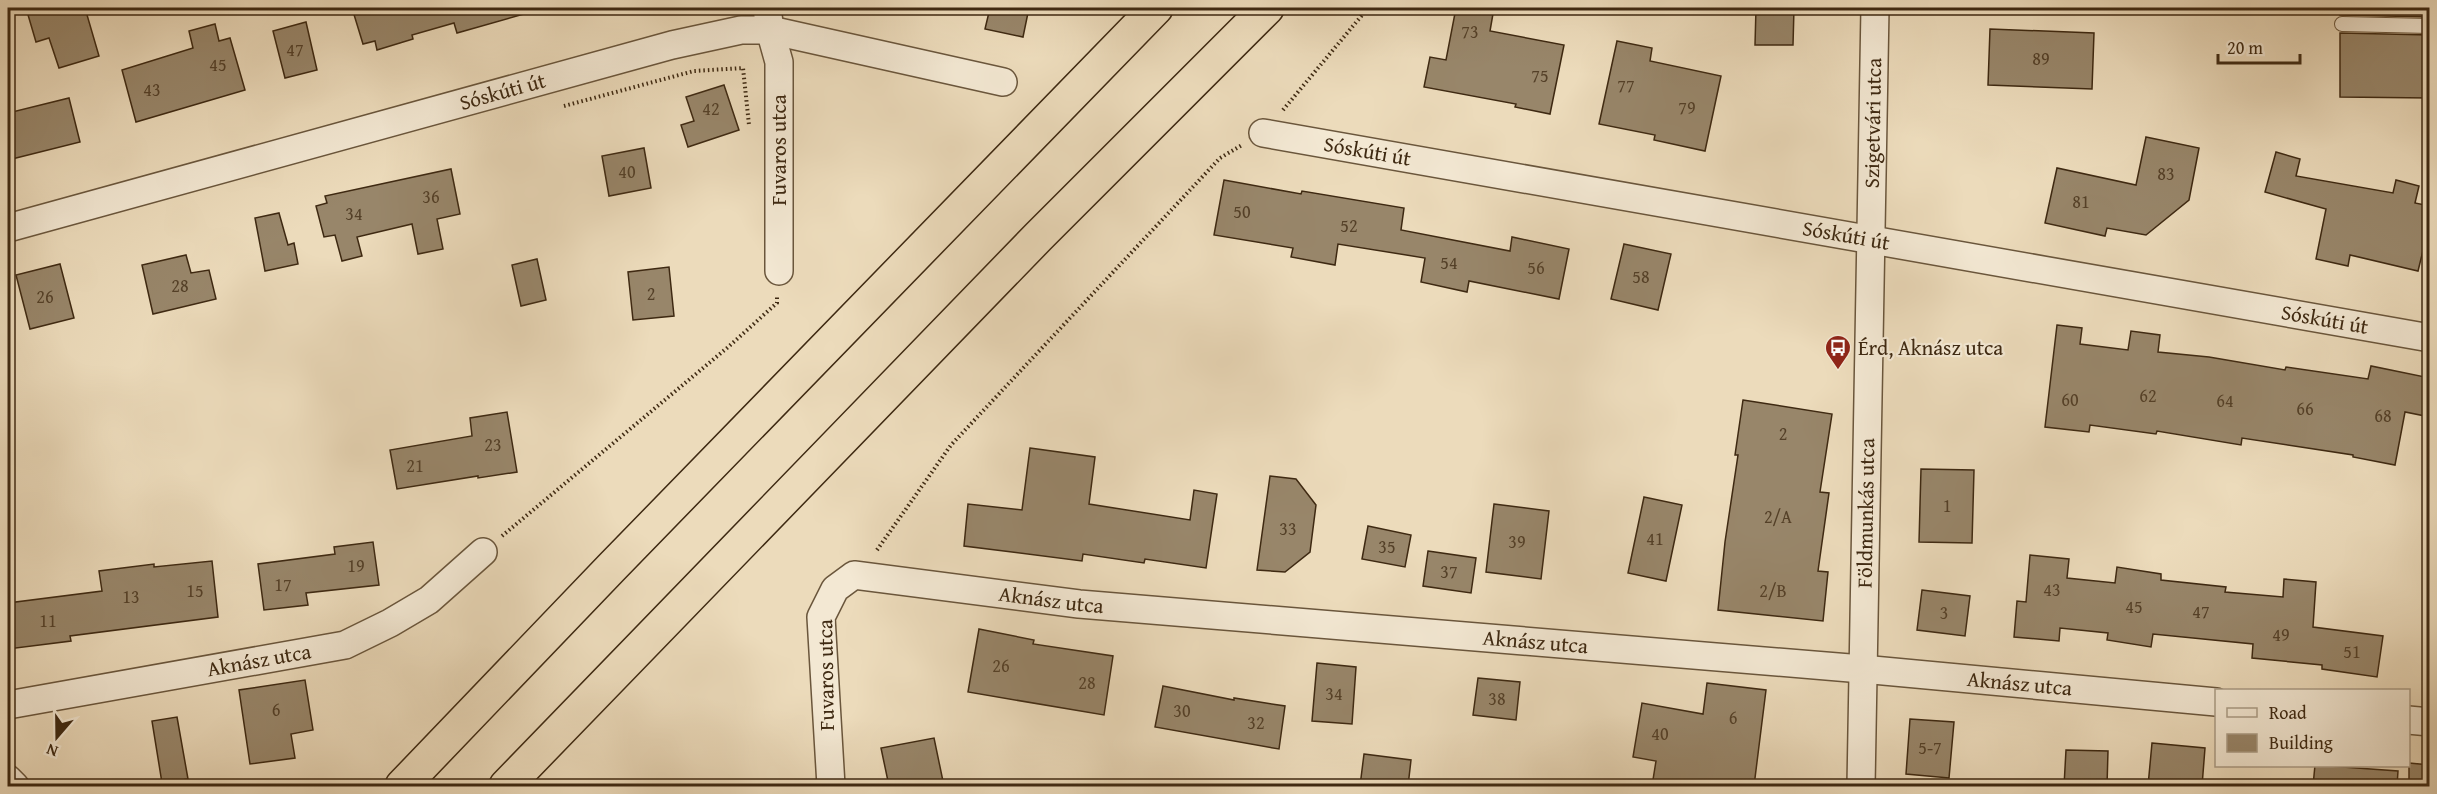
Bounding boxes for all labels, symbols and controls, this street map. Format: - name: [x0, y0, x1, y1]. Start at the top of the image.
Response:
- house number: 73: [1461, 18, 1479, 45]
- scale bar: [2218, 27, 2300, 65]
- text: 20 m: [2227, 34, 2263, 61]
- house number: 47: [286, 36, 304, 63]
- house number: 89: [2032, 45, 2050, 72]
- house number: 45: [209, 51, 227, 78]
- street label: Szigetvári utca: [1856, 57, 1889, 189]
- house number: 75: [1531, 62, 1549, 89]
- street label: Sóskúti út: [456, 64, 550, 118]
- house number: 77: [1617, 72, 1635, 99]
- house number: 43: [143, 76, 161, 103]
- street label: Fuvaros utca: [763, 94, 794, 206]
- house number: 79: [1678, 94, 1696, 121]
- house number: 42: [702, 95, 720, 122]
- street label: Sóskúti út: [1321, 128, 1414, 174]
- house number: 40: [618, 158, 636, 185]
- house number: 83: [2157, 160, 2175, 187]
- house number: 36: [422, 183, 440, 210]
- house number: 81: [2072, 188, 2090, 215]
- house number: 50: [1233, 198, 1251, 225]
- house number: 34: [345, 200, 363, 227]
- house number: 52: [1340, 212, 1358, 239]
- street label: Sóskúti út: [1800, 212, 1893, 258]
- house number: 54: [1440, 249, 1458, 276]
- house number: 56: [1527, 254, 1545, 281]
- house number: 58: [1632, 263, 1650, 290]
- house number: 28: [171, 272, 189, 299]
- house number: 2: [647, 280, 655, 307]
- house number: 26: [36, 283, 54, 310]
- street label: Sóskúti út: [2279, 296, 2371, 342]
- place label: Érd, Aknász utca: [1858, 332, 2003, 363]
- bus stop icon: Érd, Aknász utca: [1823, 333, 1853, 371]
- house number: 62: [2139, 382, 2157, 409]
- house number: 60: [2061, 386, 2079, 413]
- house number: 64: [2216, 387, 2234, 414]
- house number: 66: [2296, 395, 2314, 422]
- house number: 68: [2374, 402, 2392, 429]
- house number: 2: [1779, 420, 1787, 447]
- house number: 23: [484, 431, 502, 458]
- street label: Földmunkás utca: [1849, 438, 1882, 588]
- house number: 21: [406, 452, 424, 479]
- house number: 1: [1943, 492, 1951, 519]
- house number: 2/A: [1764, 503, 1792, 530]
- house number: 33: [1279, 515, 1297, 542]
- house number: 41: [1646, 525, 1664, 552]
- house number: 39: [1508, 528, 1526, 555]
- house number: 35: [1378, 533, 1396, 560]
- house number: 19: [347, 552, 365, 579]
- house number: 37: [1440, 558, 1458, 585]
- house number: 17: [274, 571, 292, 598]
- house number: 43: [2043, 576, 2061, 603]
- house number: 15: [186, 577, 204, 604]
- house number: 2/B: [1759, 577, 1787, 604]
- street label: Aknász utca: [997, 578, 1105, 621]
- house number: 13: [122, 583, 140, 610]
- house number: 45: [2125, 593, 2143, 620]
- house number: 47: [2192, 598, 2210, 625]
- house number: 3: [1940, 599, 1948, 626]
- house number: 11: [39, 607, 57, 634]
- street label: Fuvaros utca: [809, 619, 842, 731]
- house number: 49: [2272, 621, 2290, 648]
- street label: Aknász utca: [1482, 622, 1589, 661]
- street label: Aknász utca: [204, 635, 314, 684]
- house number: 51: [2343, 638, 2361, 665]
- house number: 26: [992, 652, 1010, 679]
- street label: Aknász utca: [1966, 663, 2074, 704]
- house number: 28: [1078, 669, 1096, 696]
- house number: 34: [1325, 680, 1343, 707]
- house number: 38: [1488, 685, 1506, 712]
- legend: [2215, 689, 2410, 767]
- house number: 6: [272, 696, 280, 723]
- house number: 30: [1173, 697, 1191, 724]
- text: Road: [2269, 699, 2307, 726]
- house number: 6: [1729, 704, 1737, 731]
- north arrow: [27, 707, 87, 767]
- house number: 32: [1247, 709, 1265, 736]
- house number: 40: [1651, 720, 1669, 747]
- text: Building: [2269, 729, 2333, 756]
- house number: 5-7: [1918, 734, 1942, 761]
- text: N: [42, 738, 61, 764]

